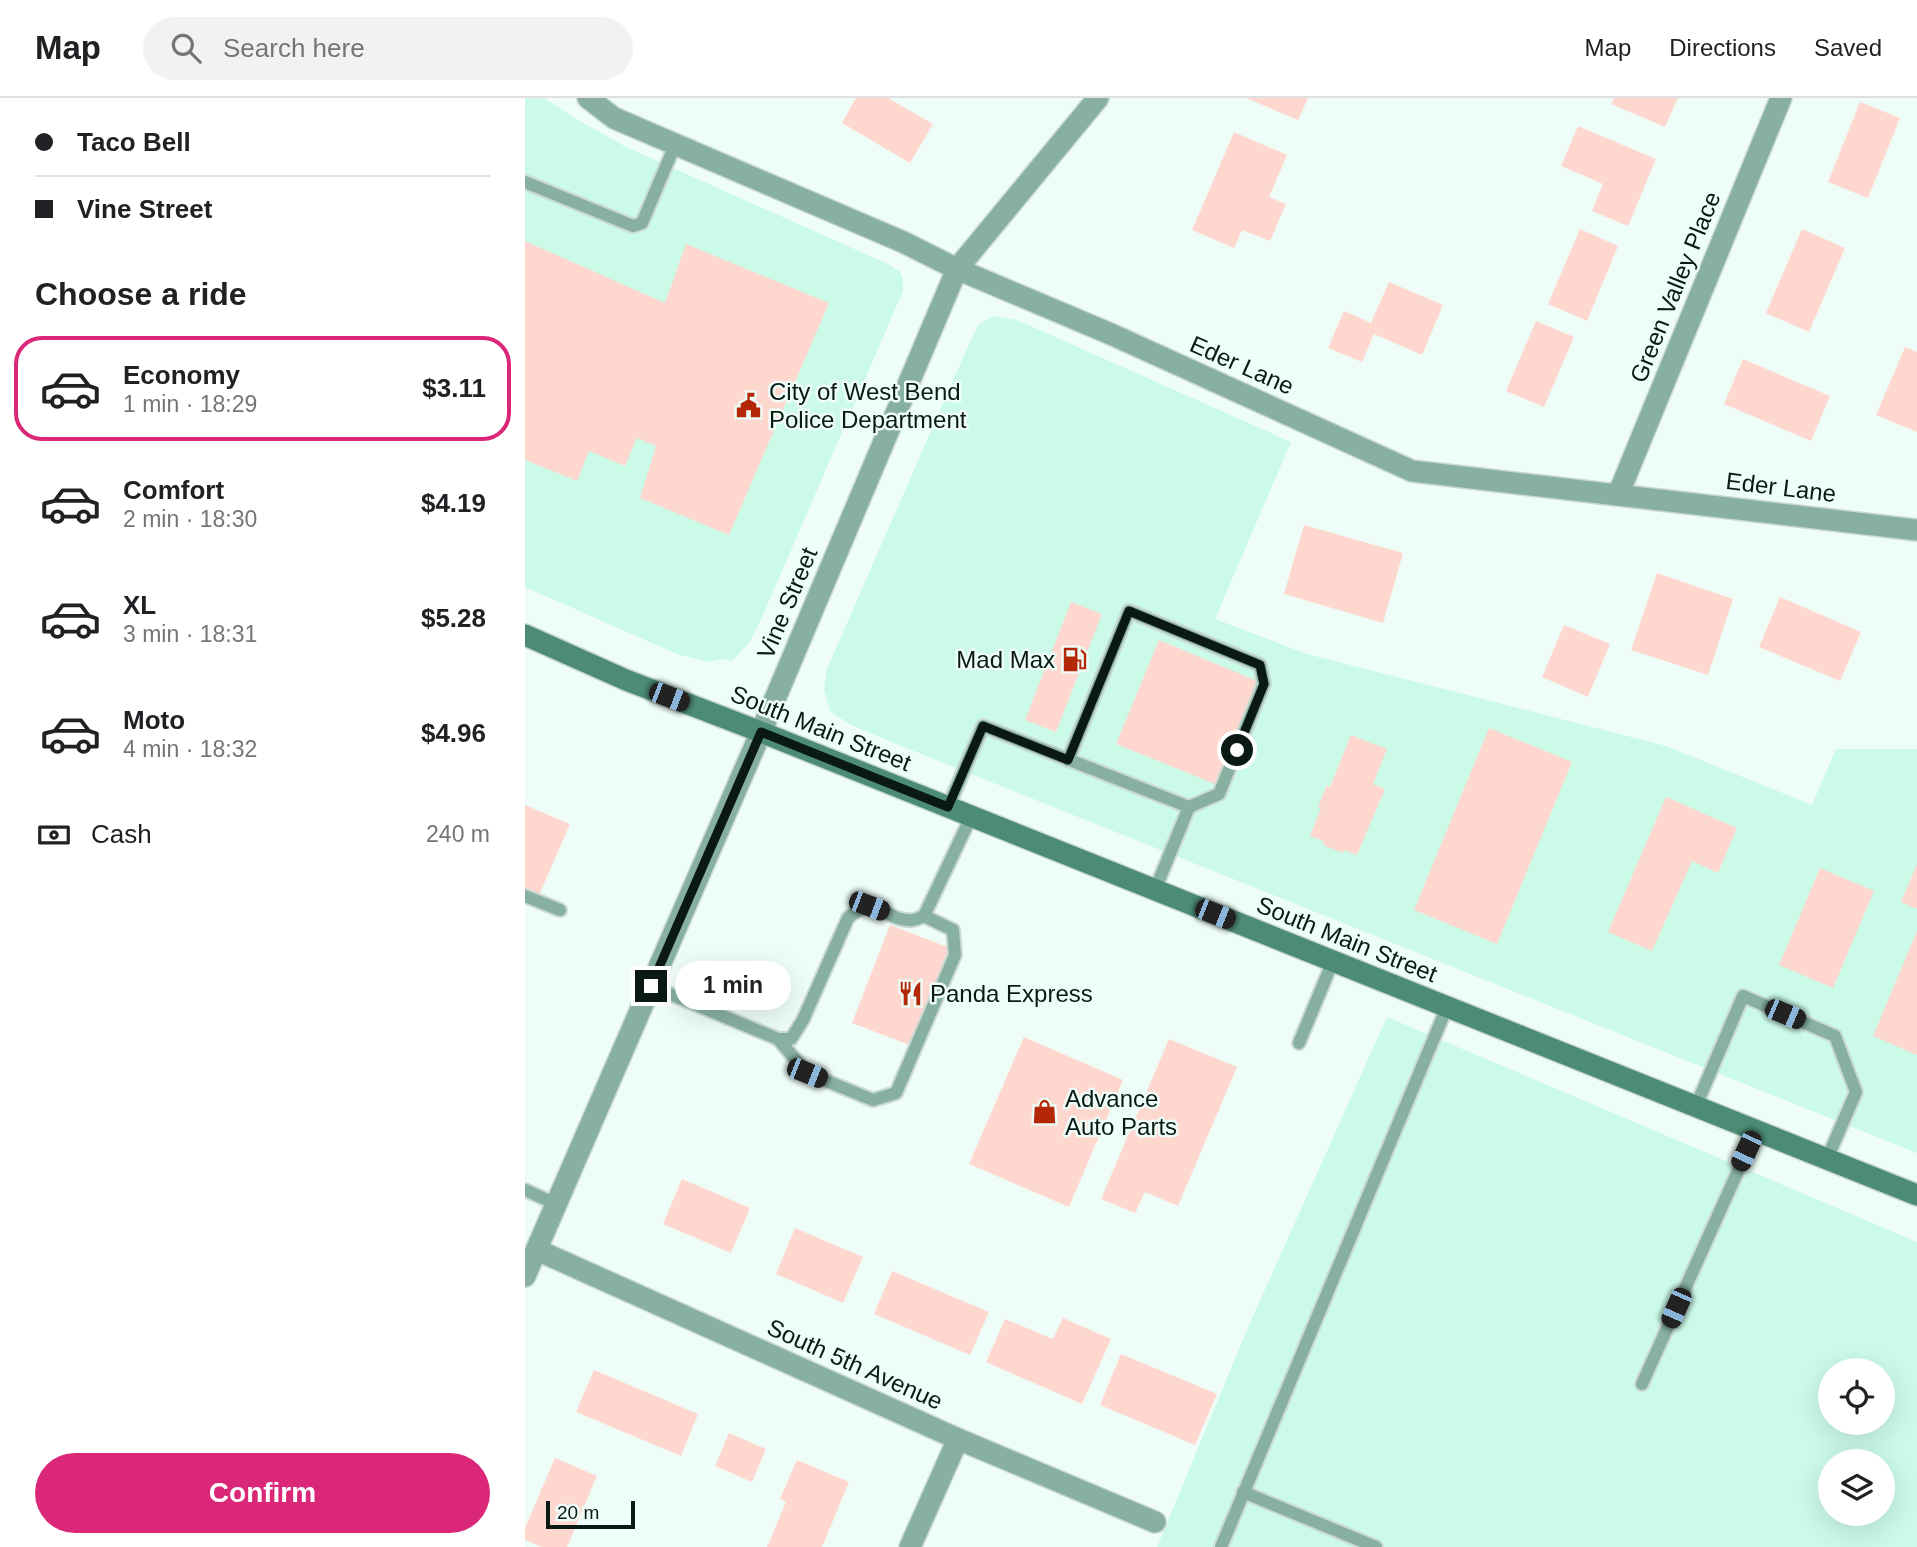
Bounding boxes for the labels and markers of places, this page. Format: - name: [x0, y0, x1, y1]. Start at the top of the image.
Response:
- place label: City of West Bend Police Department: [769, 378, 967, 433]
- public building icon: City of West Bend Police Department: [735, 391, 763, 419]
- fuel station icon: Mad Max: [1061, 645, 1089, 673]
- place label: Mad Max: [956, 646, 1055, 673]
- restaurant icon: Panda Express: [896, 979, 924, 1007]
- place label: Panda Express: [930, 980, 1093, 1007]
- place label: Advance Auto Parts: [1065, 1085, 1177, 1140]
- shop icon: Advance Auto Parts: [1031, 1098, 1059, 1126]

